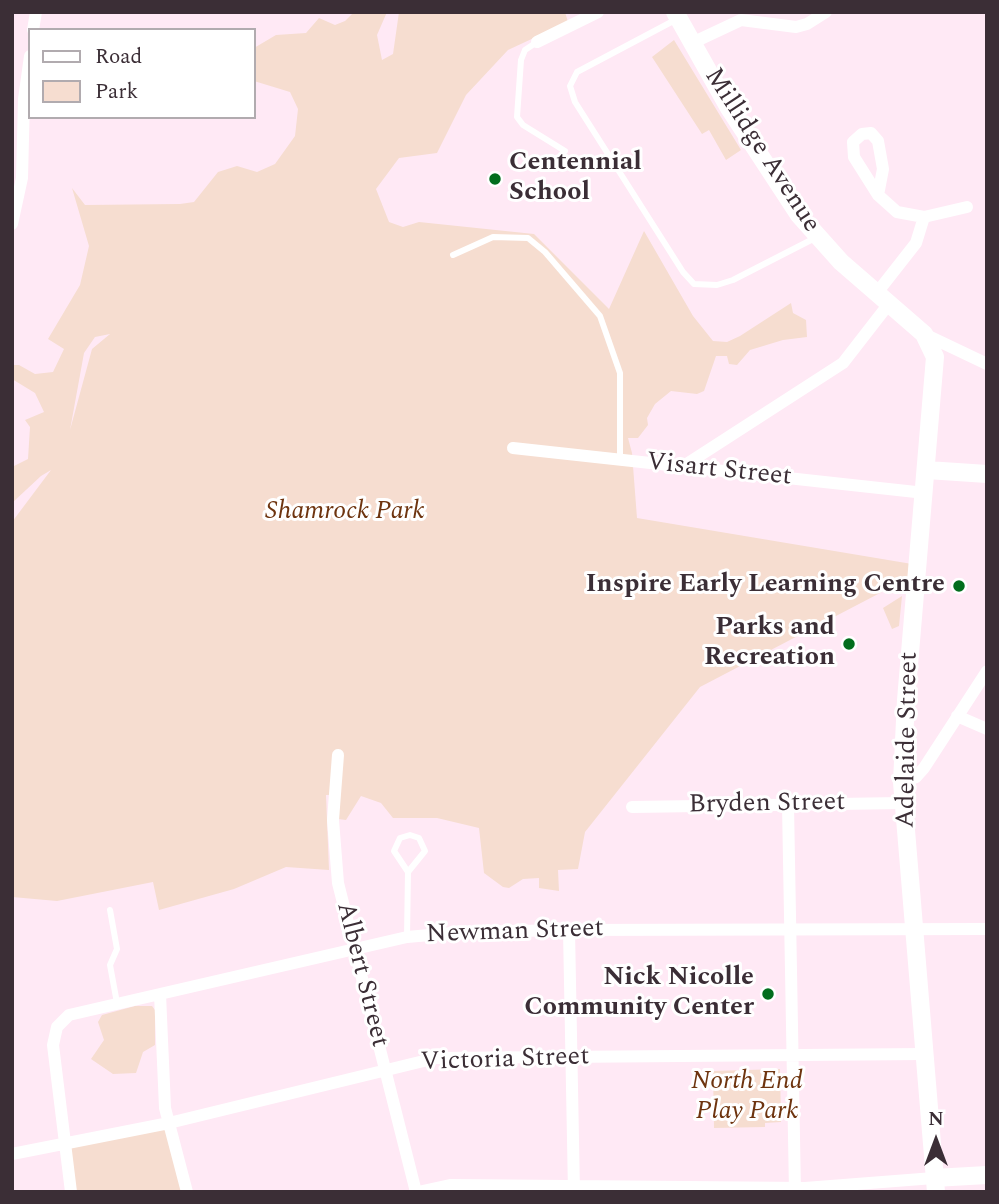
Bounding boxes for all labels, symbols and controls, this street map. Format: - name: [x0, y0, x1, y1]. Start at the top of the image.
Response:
- legend: [28, 28, 256, 119]
- text: Road: [95, 41, 142, 73]
- street label: Millidge Avenue: [696, 63, 826, 239]
- text: Park: [95, 76, 138, 108]
- place label: Centennial School: [509, 148, 642, 210]
- marker: Centennial School: [487, 171, 503, 187]
- street label: Visart Street: [645, 448, 793, 494]
- park label: Shamrock Park: [265, 497, 425, 529]
- place label: Inspire Early Learning Centre: [586, 570, 945, 602]
- marker: Inspire Early Learning Centre: [951, 578, 967, 594]
- place label: Parks and Recreation: [704, 613, 835, 674]
- marker: Parks and Recreation: [841, 636, 857, 652]
- street label: Adelaide Street: [892, 652, 926, 828]
- street label: Bryden Street: [688, 788, 846, 822]
- street label: Albert Street: [328, 899, 394, 1051]
- street label: Newman Street: [426, 914, 604, 952]
- place label: Nick Nicolle Community Center: [524, 963, 754, 1024]
- marker: Nick Nicolle Community Center: [760, 986, 776, 1002]
- street label: Victoria Street: [420, 1042, 590, 1080]
- park label: North End Play Park: [691, 1067, 803, 1128]
- text: N: [928, 1105, 944, 1134]
- north arrow: [901, 1106, 971, 1176]

